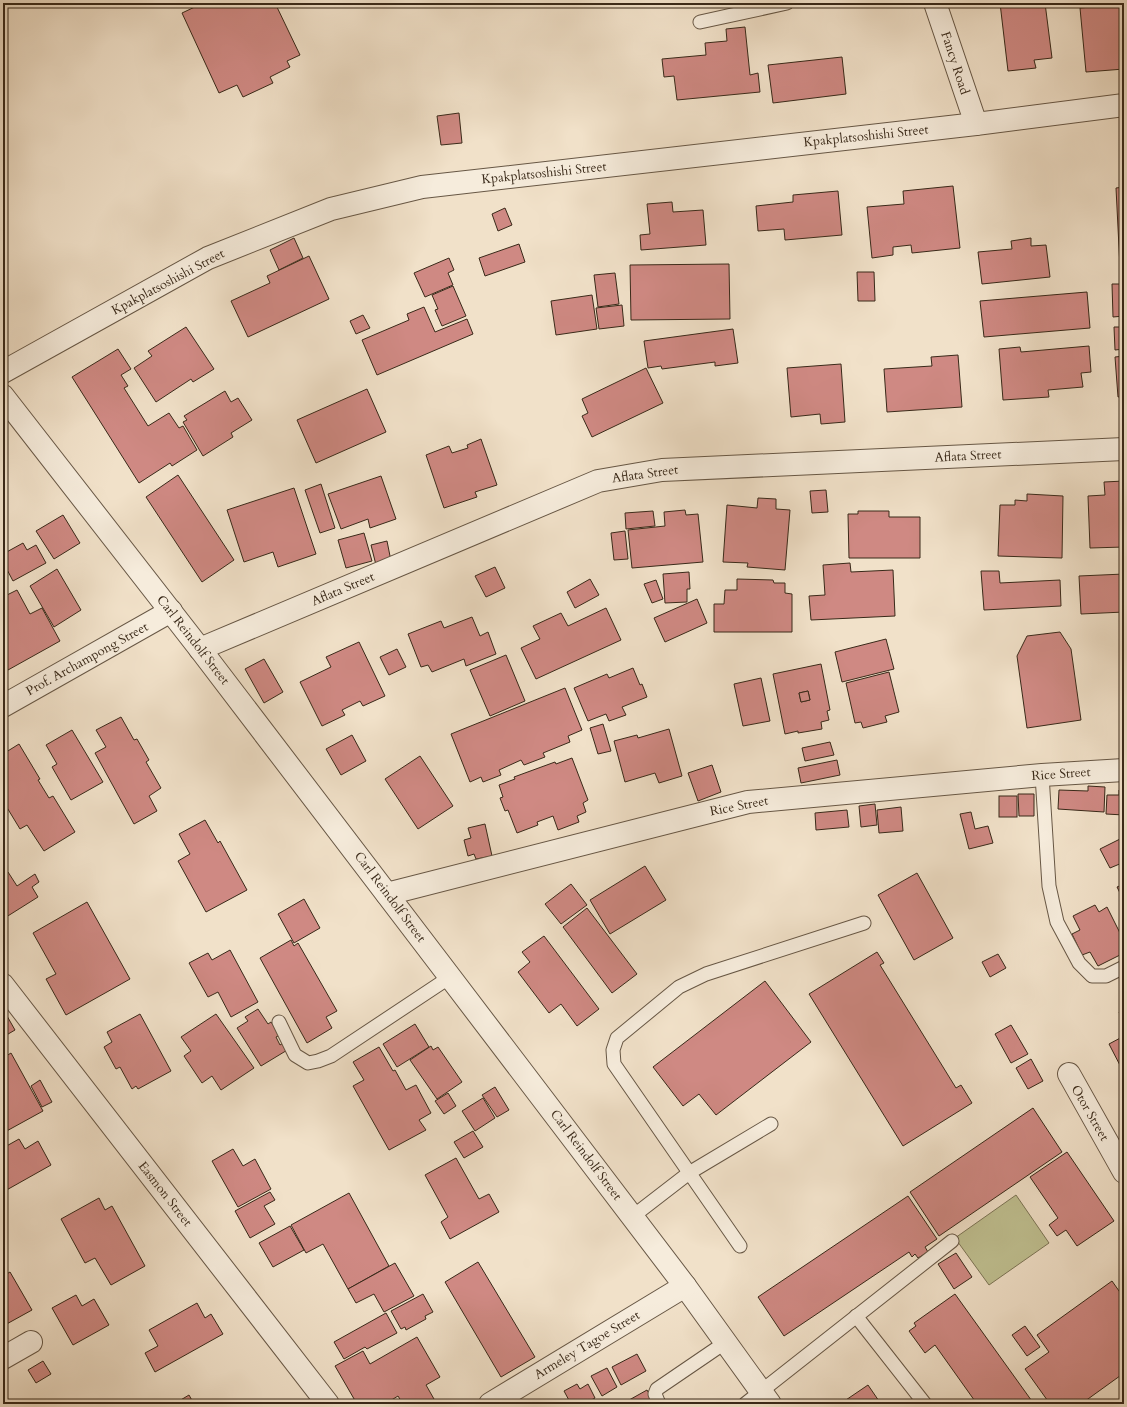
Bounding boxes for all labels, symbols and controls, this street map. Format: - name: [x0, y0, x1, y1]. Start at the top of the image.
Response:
- street label: Fancy Road: [936, 29, 974, 97]
- street label: Kpakplatsoshishi Street: [803, 120, 929, 152]
- street label: Kpakplatsoshishi Street: [481, 157, 607, 189]
- street label: Kpakplatsoshishi Street: [108, 245, 228, 319]
- street label: Aflata Street: [934, 445, 1002, 467]
- street label: Aflata Street: [611, 460, 679, 488]
- street label: Aflata Street: [309, 568, 377, 610]
- street label: Carl Reindolf Street: [152, 591, 234, 689]
- street label: Prof. Archampong Street: [23, 618, 151, 700]
- street label: Rice Street: [1031, 763, 1091, 785]
- street label: Rice Street: [708, 792, 770, 820]
- street label: Carl Reindolf Street: [350, 848, 430, 946]
- street label: Otor Street: [1067, 1082, 1113, 1144]
- street label: Carl Reindolf Street: [546, 1106, 626, 1204]
- street label: Easmon Street: [134, 1158, 196, 1230]
- street label: Armeley Tagoe Street: [531, 1306, 643, 1384]

